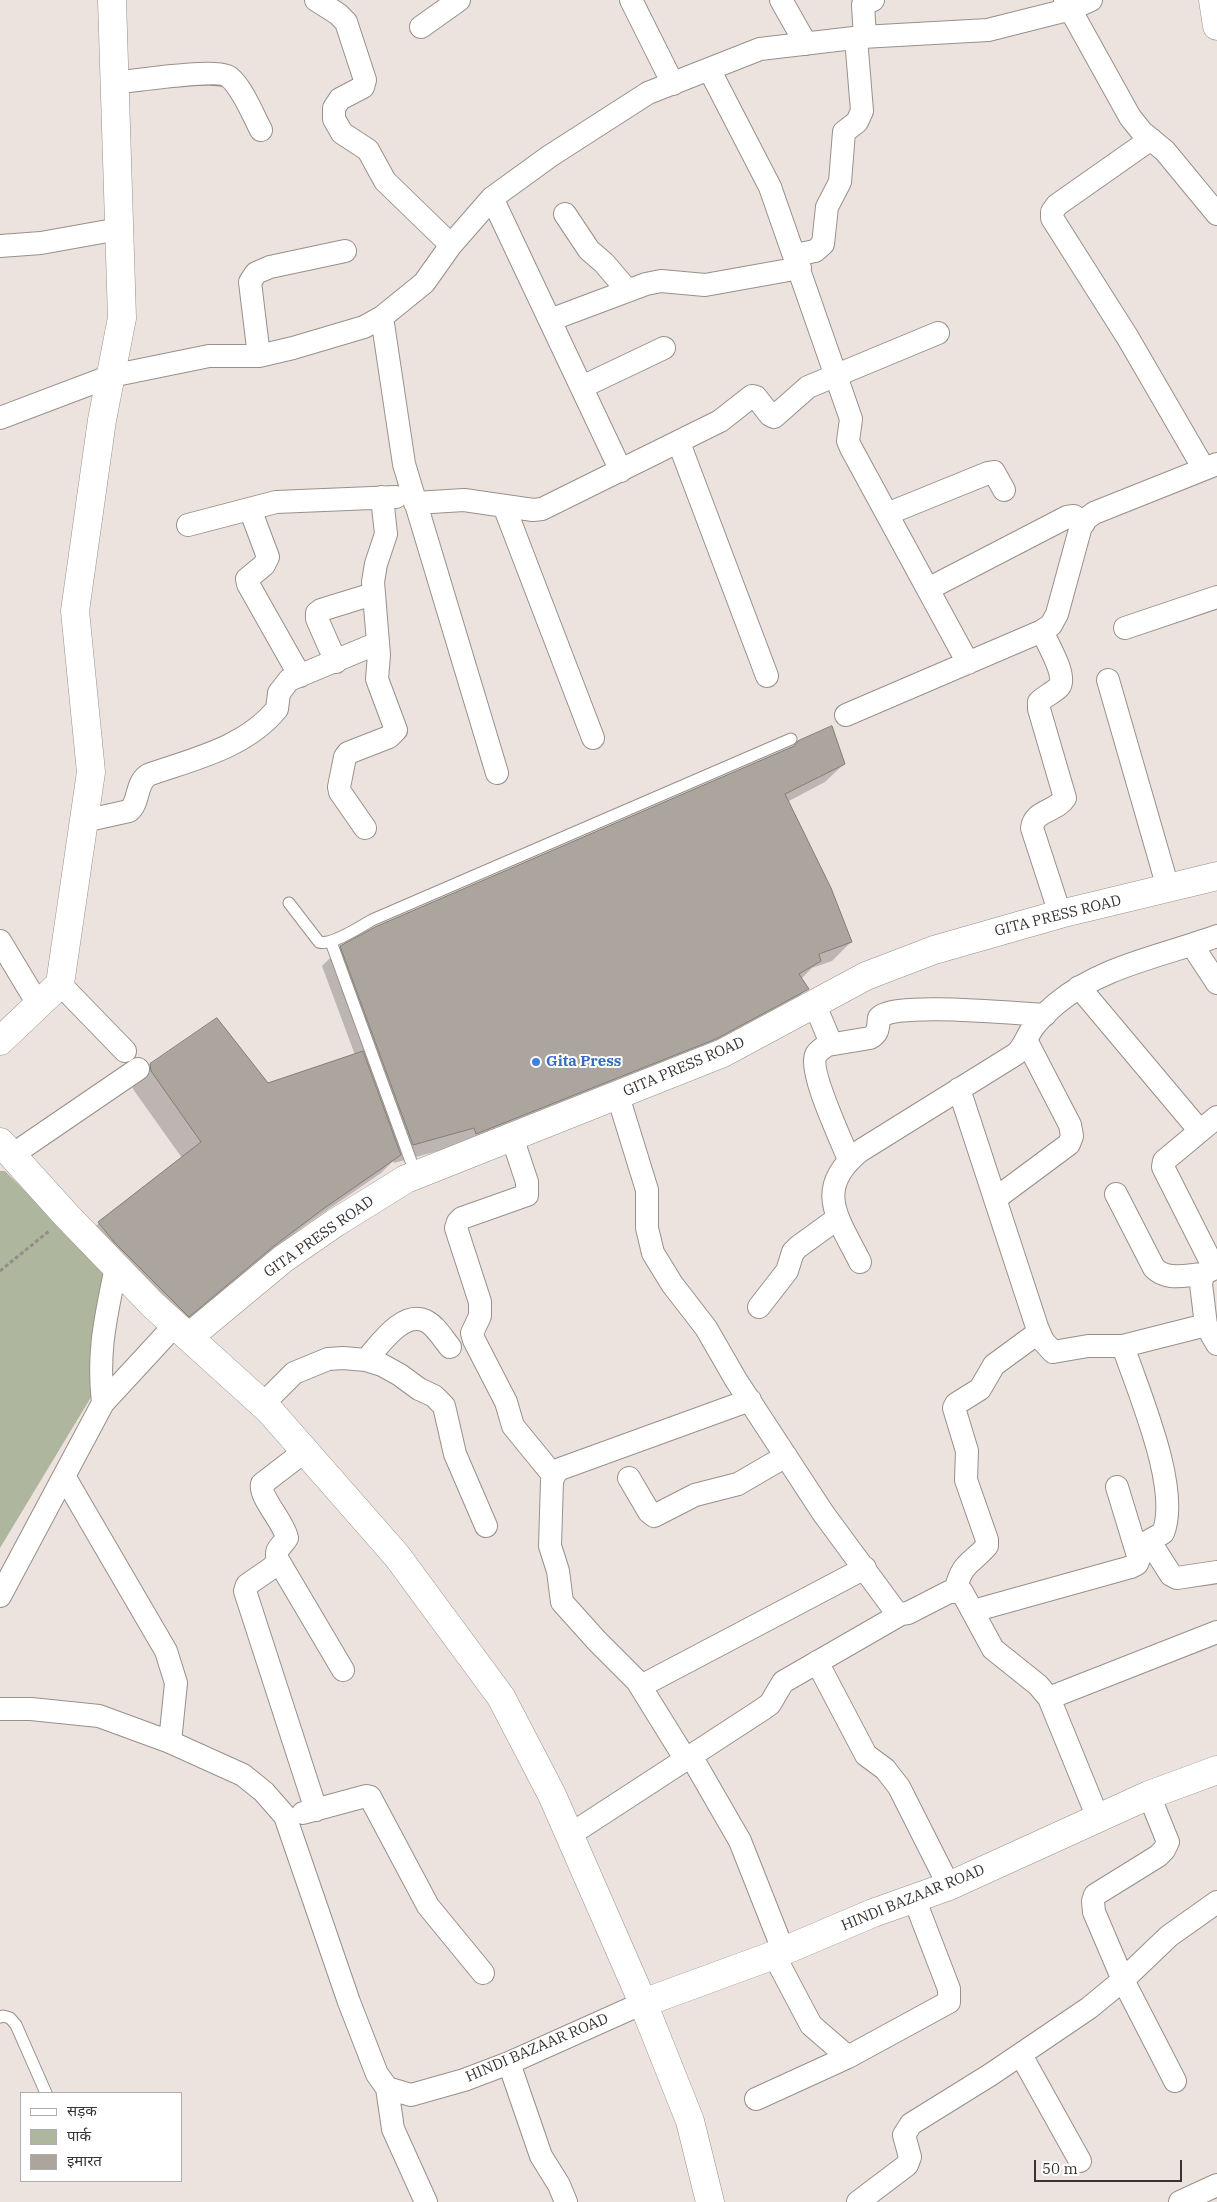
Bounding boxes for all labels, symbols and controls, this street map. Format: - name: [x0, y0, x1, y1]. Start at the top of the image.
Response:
- street label: GITA PRESS ROAD: [993, 892, 1123, 940]
- street label: GITA PRESS ROAD: [621, 1033, 747, 1101]
- place label: Gita Press: [546, 1053, 621, 1071]
- marker: Gita Press: [530, 1056, 542, 1068]
- street label: GITA PRESS ROAD: [261, 1192, 377, 1282]
- street label: HINDI BAZAAR ROAD: [839, 1861, 987, 1935]
- street label: HINDI BAZAAR ROAD: [463, 2010, 611, 2086]
- legend: [20, 2092, 182, 2182]
- text: सड़क: [67, 2101, 97, 2120]
- text: पार्क: [67, 2126, 91, 2145]
- scale bar: [1037, 2150, 1184, 2182]
- text: इमारत: [67, 2151, 102, 2170]
- text: 50 m: [1042, 2159, 1078, 2178]

